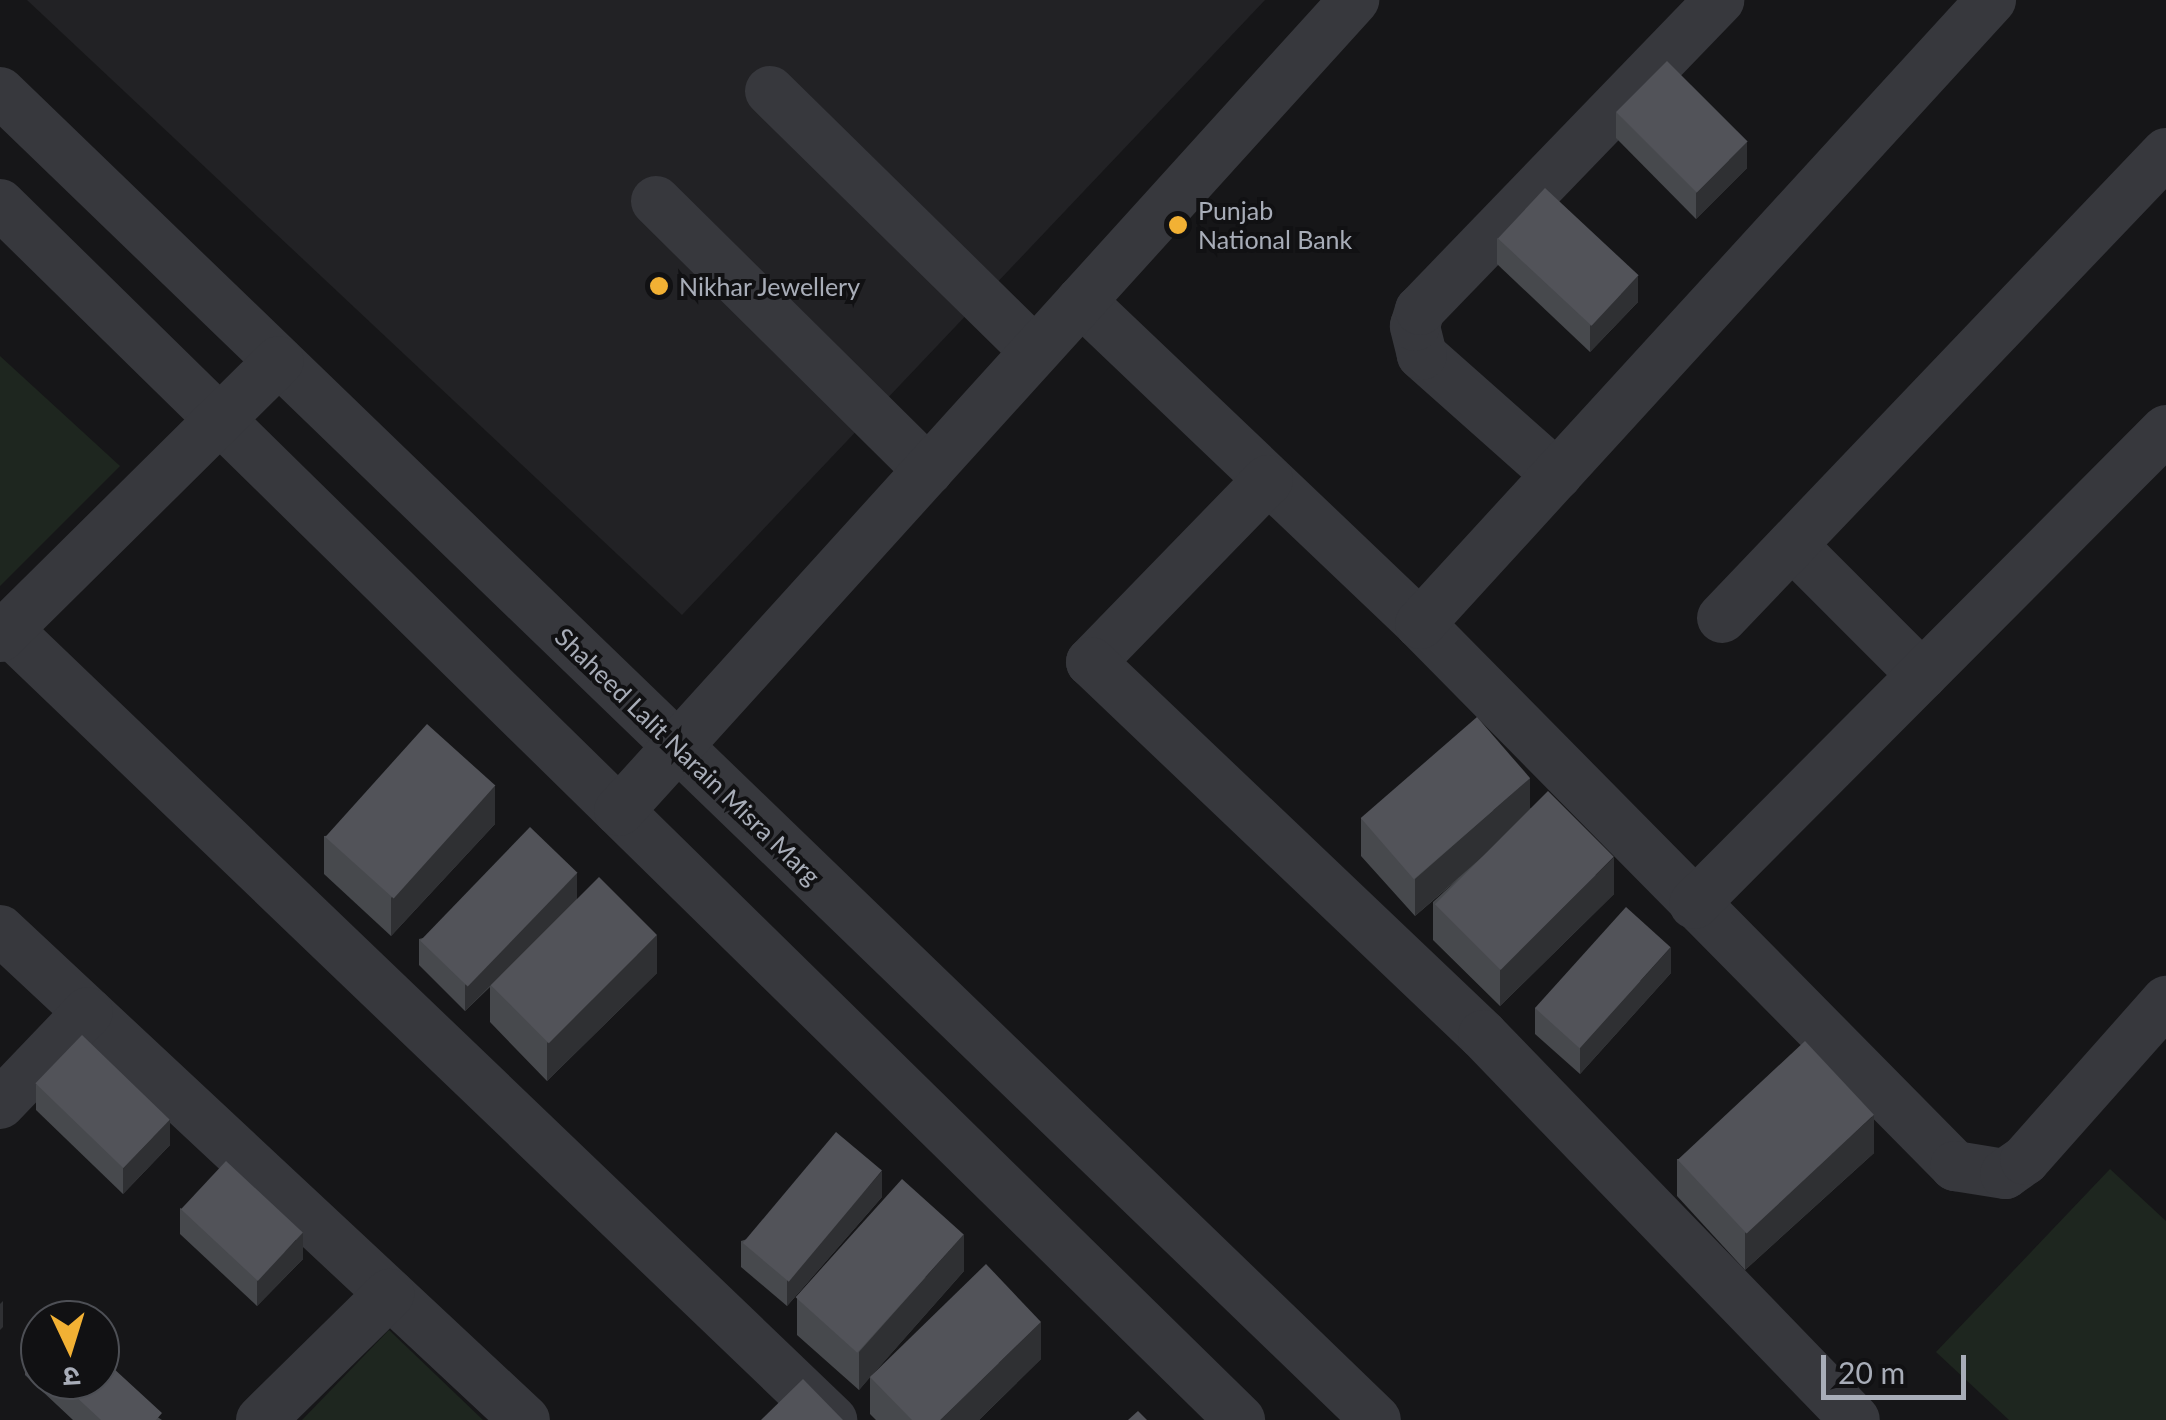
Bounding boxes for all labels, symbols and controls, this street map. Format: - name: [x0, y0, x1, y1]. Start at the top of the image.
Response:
- place label: Punjab National Bank: [1198, 196, 1352, 255]
- marker: Punjab National Bank: [1167, 214, 1189, 236]
- place label: Nikhar Jewellery: [679, 271, 861, 301]
- marker: Nikhar Jewellery: [648, 275, 670, 297]
- street label: Shaheed Lalit Narain Misra Marg: [549, 621, 827, 891]
- north arrow: [20, 1300, 120, 1400]
- scale bar: [1826, 1335, 1971, 1397]
- text: 20 m: [1838, 1354, 1905, 1390]
- text: उ: [63, 1360, 81, 1395]

